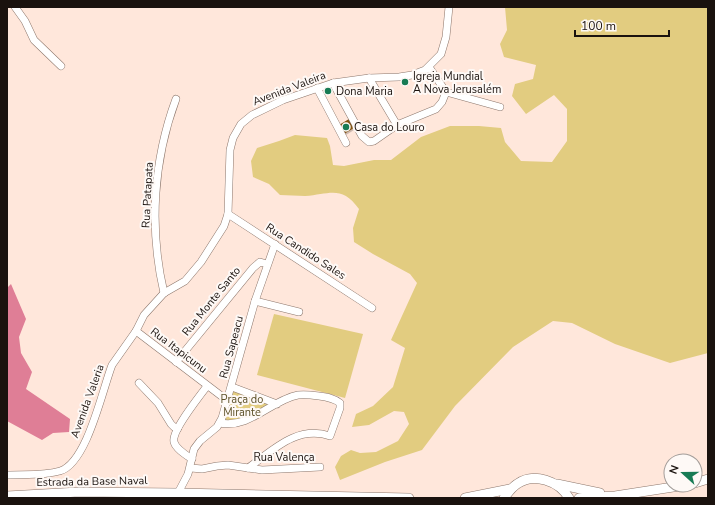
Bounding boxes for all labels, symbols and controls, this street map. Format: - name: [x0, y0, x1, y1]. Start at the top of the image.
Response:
- scale bar: [575, 12, 669, 38]
- text: 100 m: [581, 18, 616, 34]
- street label: Avenida Valeira: [250, 68, 328, 109]
- place label: Igreja Mundial A Nova Jerusalém: [413, 69, 501, 97]
- marker: Igreja Mundial A Nova Jerusalém: [400, 77, 410, 87]
- place label: Dona Maria: [336, 84, 393, 99]
- marker: Dona Maria: [323, 86, 333, 96]
- place label: Casa do Louro: [354, 120, 425, 135]
- marker: Casa do Louro: [341, 122, 351, 132]
- street label: Rua Patapata: [138, 161, 157, 229]
- street label: Rua Candido Sales: [263, 220, 349, 283]
- street label: Rua Monte Santo: [179, 263, 244, 339]
- street label: Rua Sapeacu: [216, 314, 247, 380]
- street label: Rua Itapicunu: [147, 324, 210, 377]
- street label: Avenida Valeria: [67, 362, 108, 440]
- park label: Praça do Mirante: [221, 392, 263, 420]
- street label: Rua Valença: [253, 450, 315, 465]
- north arrow: [663, 453, 703, 493]
- text: N: [666, 463, 683, 476]
- street label: Estrada da Base Naval: [36, 473, 148, 490]

